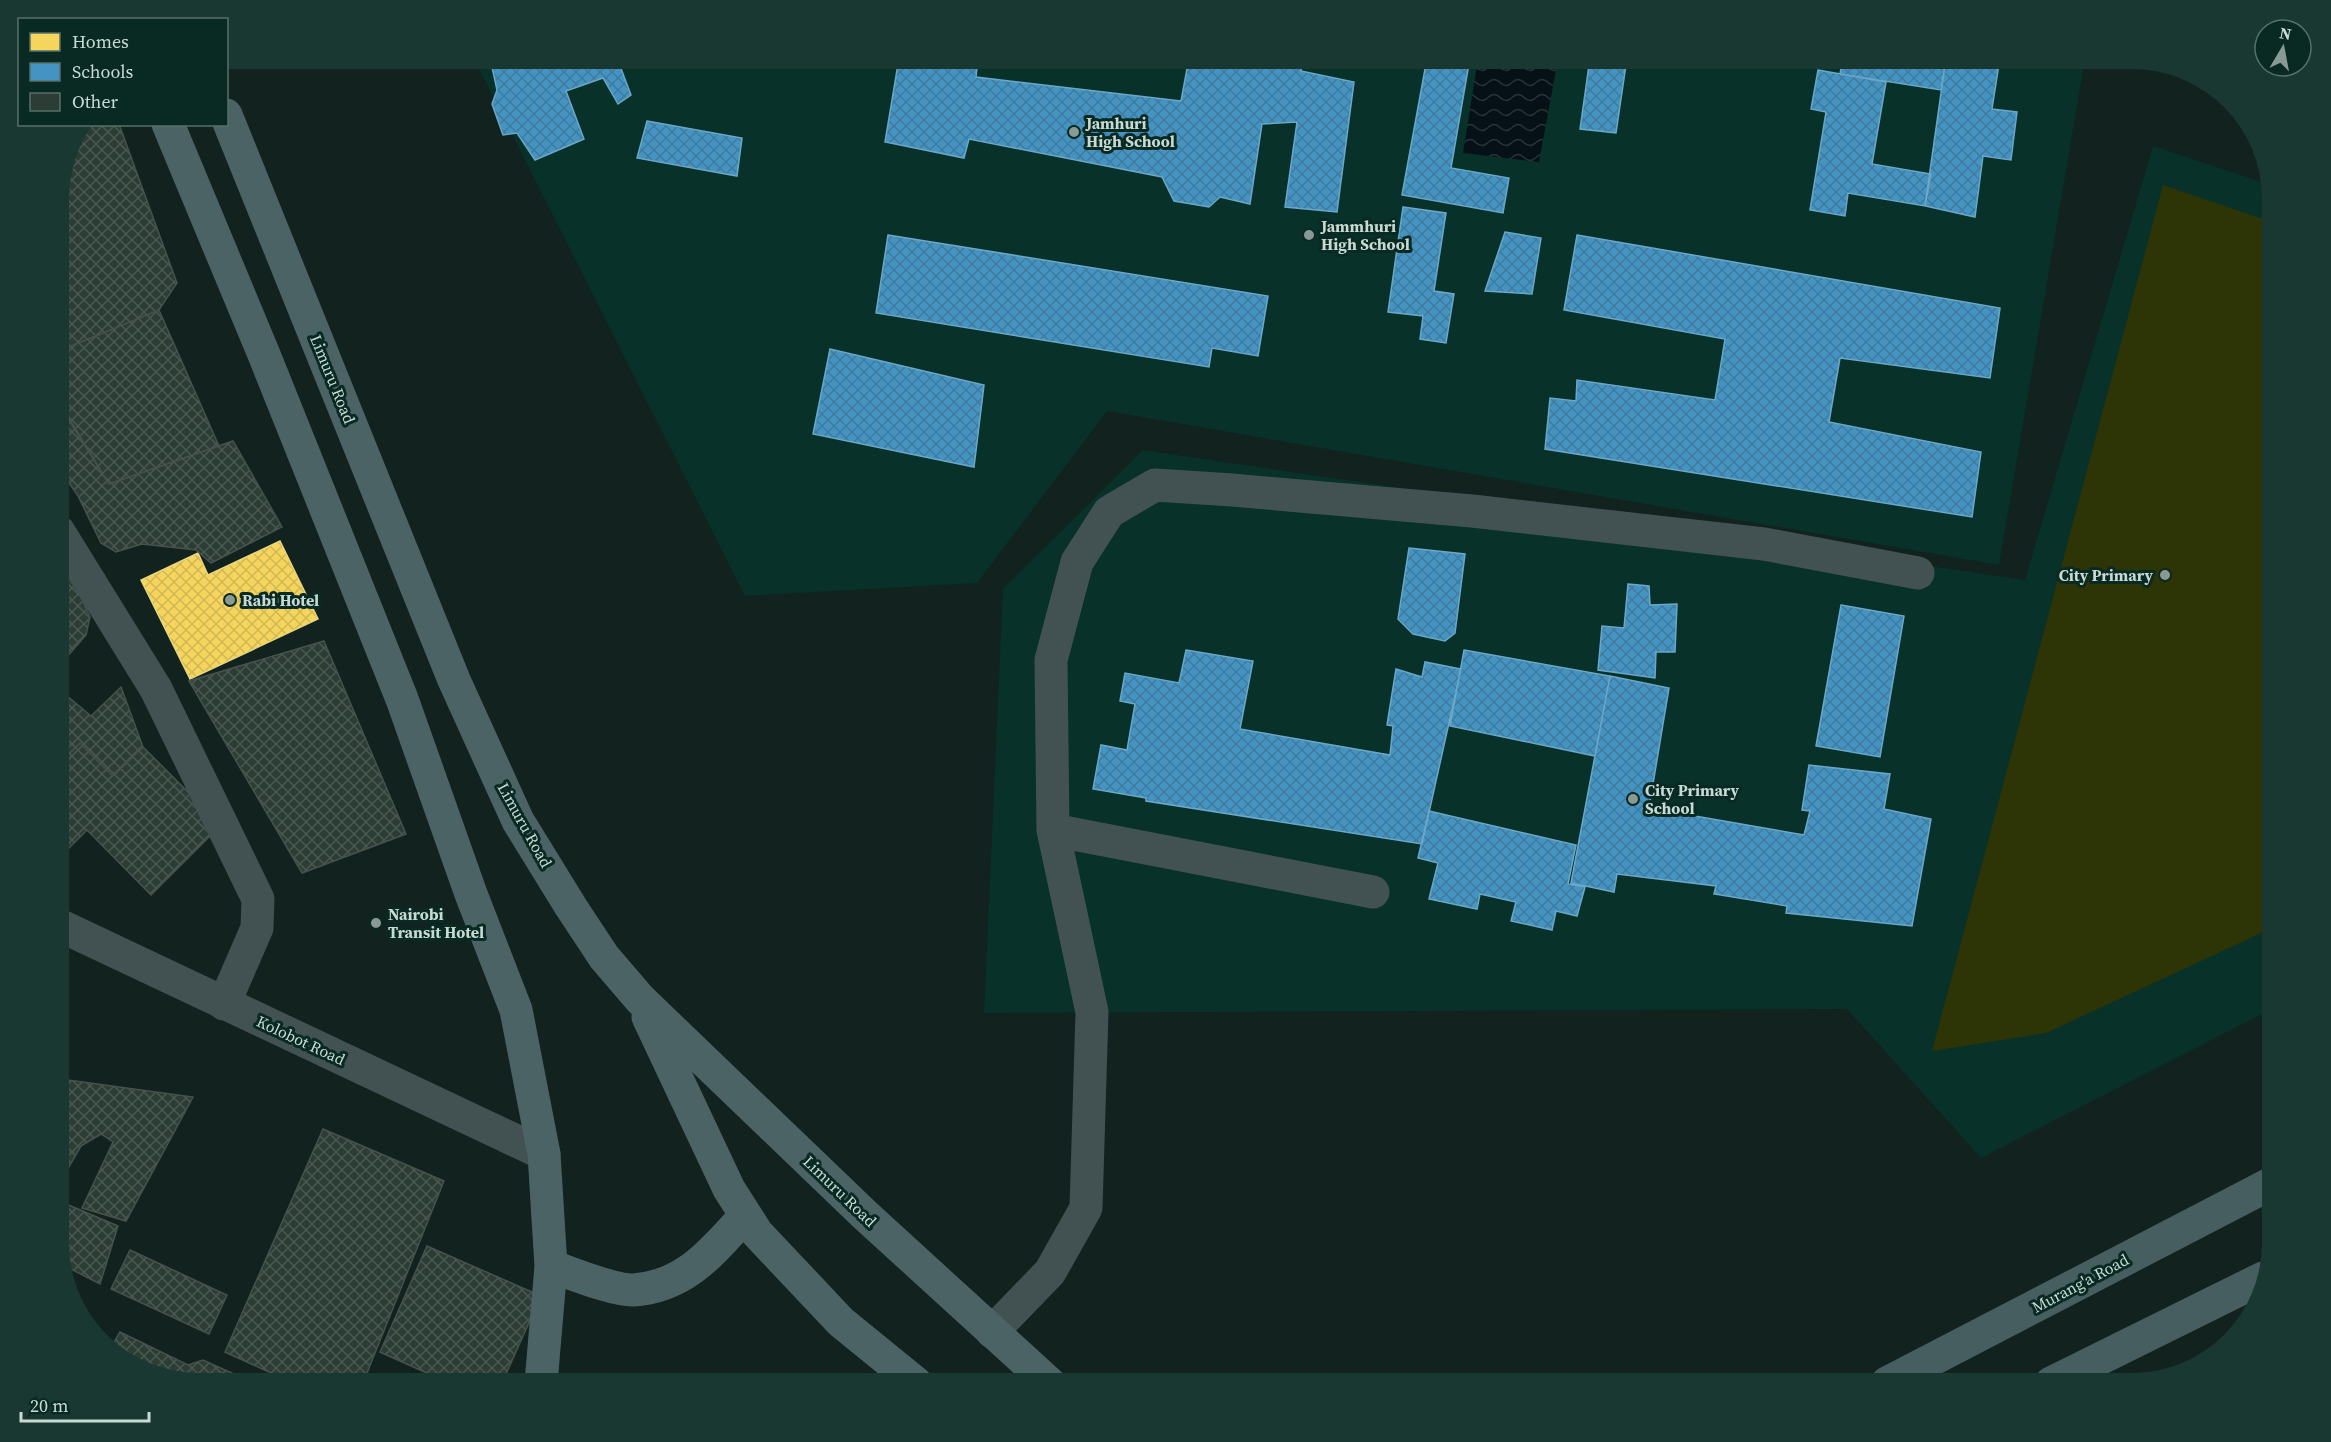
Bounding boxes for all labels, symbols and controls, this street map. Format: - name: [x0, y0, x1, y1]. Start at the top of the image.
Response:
- legend: [18, 18, 228, 126]
- north arrow: [2253, 18, 2313, 78]
- text: N: [2278, 21, 2294, 45]
- text: Homes: [72, 29, 129, 54]
- text: Schools: [72, 59, 134, 84]
- text: Other: [72, 89, 119, 114]
- place label: Jamhuri High School: [1085, 112, 1175, 152]
- marker: Jamhuri High School: [1067, 125, 1081, 139]
- place label: Jammhuri High School: [1320, 215, 1410, 255]
- marker: Jammhuri High School: [1302, 228, 1316, 242]
- street label: Limuru Road: [305, 331, 361, 427]
- place label: City Primary: [2059, 564, 2153, 586]
- marker: City Primary: [2158, 568, 2172, 582]
- place label: Rabi Hotel: [242, 589, 319, 611]
- marker: Rabi Hotel: [223, 593, 237, 607]
- street label: Limuru Road: [493, 779, 557, 871]
- place label: City Primary School: [1645, 779, 1740, 819]
- marker: City Primary School: [1626, 792, 1640, 806]
- place label: Nairobi Transit Hotel: [388, 903, 484, 943]
- marker: Nairobi Transit Hotel: [369, 916, 383, 930]
- street label: Kolobot Road: [253, 1010, 349, 1070]
- street label: Limuru Road: [799, 1150, 881, 1232]
- street label: Murang'a Road: [2028, 1248, 2132, 1318]
- scale bar: [21, 1385, 148, 1423]
- text: 20 m: [30, 1393, 68, 1418]

